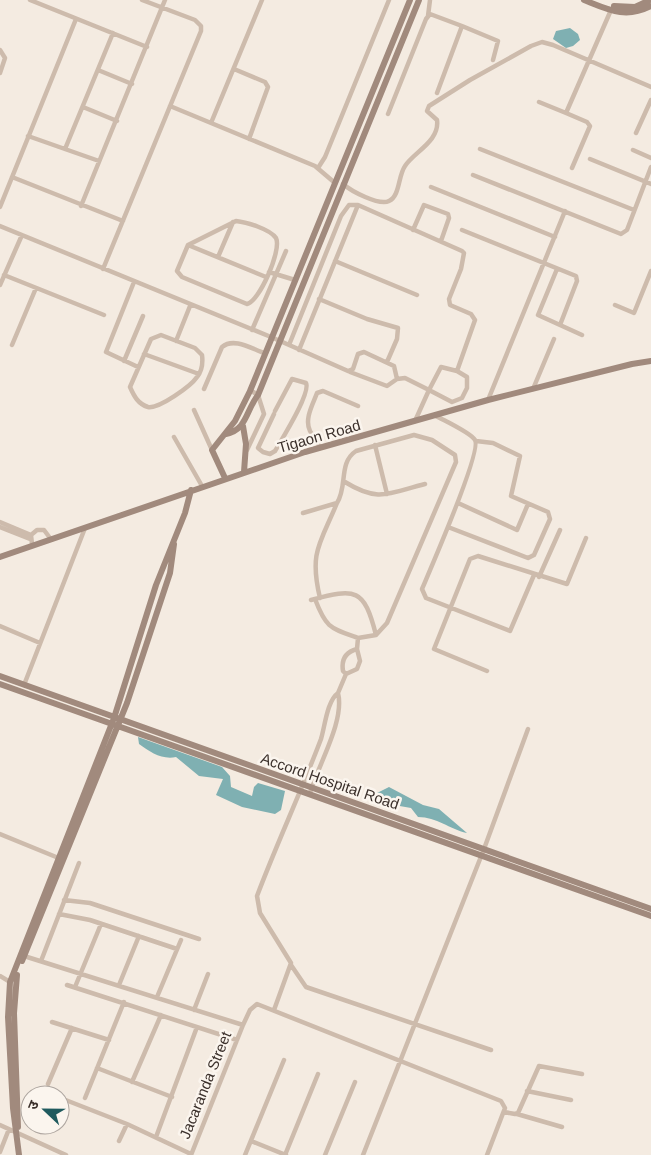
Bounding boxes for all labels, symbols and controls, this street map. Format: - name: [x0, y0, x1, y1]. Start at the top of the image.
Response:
- street label: Tigaon Road: [276, 416, 362, 456]
- street label: Accord Hospital Road: [259, 749, 401, 813]
- street label: Jacaranda Street: [176, 1028, 235, 1141]
- north arrow: [20, 1085, 70, 1135]
- text: उ: [24, 1098, 42, 1112]

